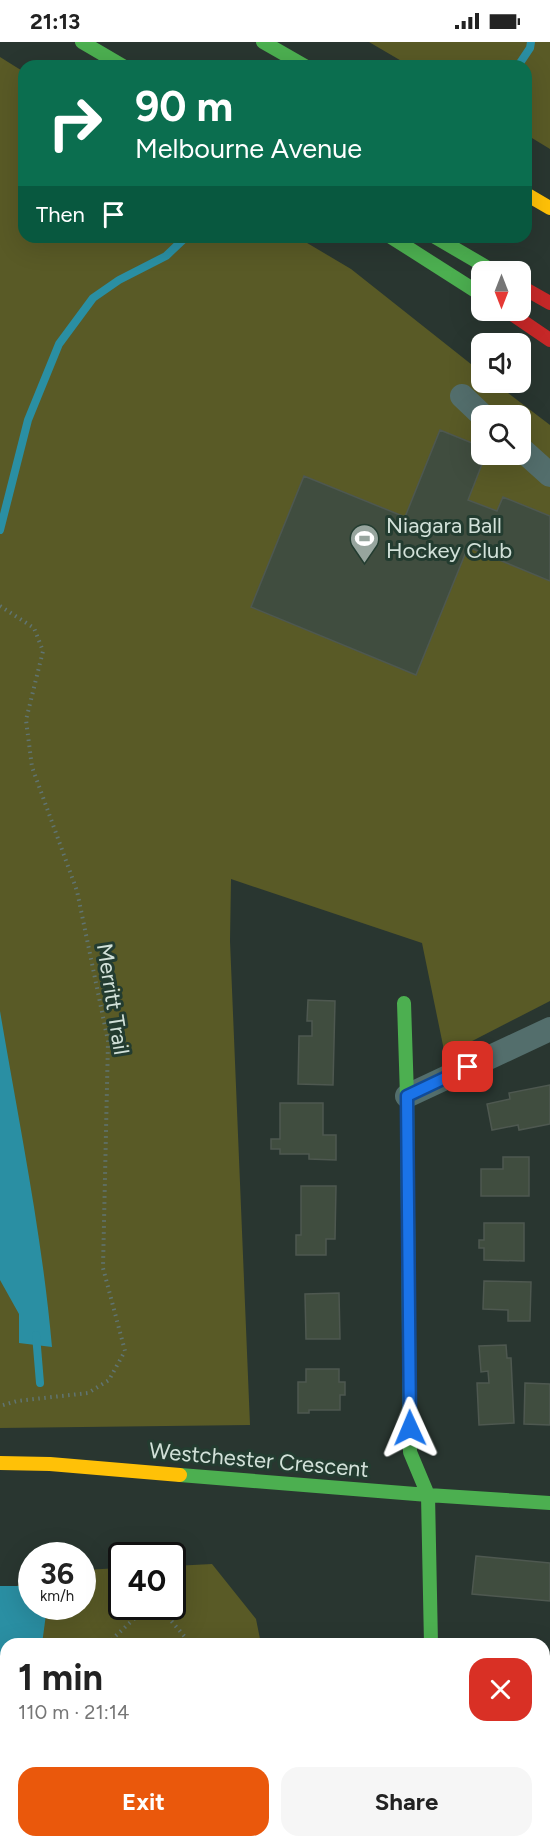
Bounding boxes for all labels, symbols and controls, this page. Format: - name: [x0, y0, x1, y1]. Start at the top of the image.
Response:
- text: 21:13: [30, 8, 80, 35]
- text: 90 m: [135, 81, 233, 132]
- icon: right: [36, 84, 114, 162]
- text: Melbourne Avenue: [135, 132, 362, 165]
- icon: arrive: [97, 198, 130, 231]
- text: Then: [36, 201, 85, 228]
- north arrow: [471, 261, 531, 321]
- map controls: [471, 261, 531, 465]
- button: sound: [471, 333, 531, 393]
- button: search: [471, 405, 531, 465]
- place label: Niagara Ball Hockey Club: [386, 512, 512, 564]
- sports icon: Niagara Ball Hockey Club: [349, 522, 381, 564]
- street label: Merritt Trail: [91, 941, 135, 1057]
- pin: [442, 1041, 493, 1092]
- icon: arrive: [451, 1050, 484, 1083]
- position arrow: [378, 1396, 442, 1460]
- street label: Westchester Crescent: [148, 1437, 370, 1483]
- speed limit sign: 40: [108, 1542, 186, 1620]
- text: 36: [40, 1555, 74, 1592]
- text: km/h: [40, 1587, 74, 1605]
- text: 1 min: [18, 1656, 103, 1699]
- button: close: [469, 1658, 532, 1721]
- text: 110 m · 21:14: [18, 1700, 129, 1724]
- button: Exit: [18, 1767, 269, 1836]
- button: Share: [281, 1767, 532, 1836]

